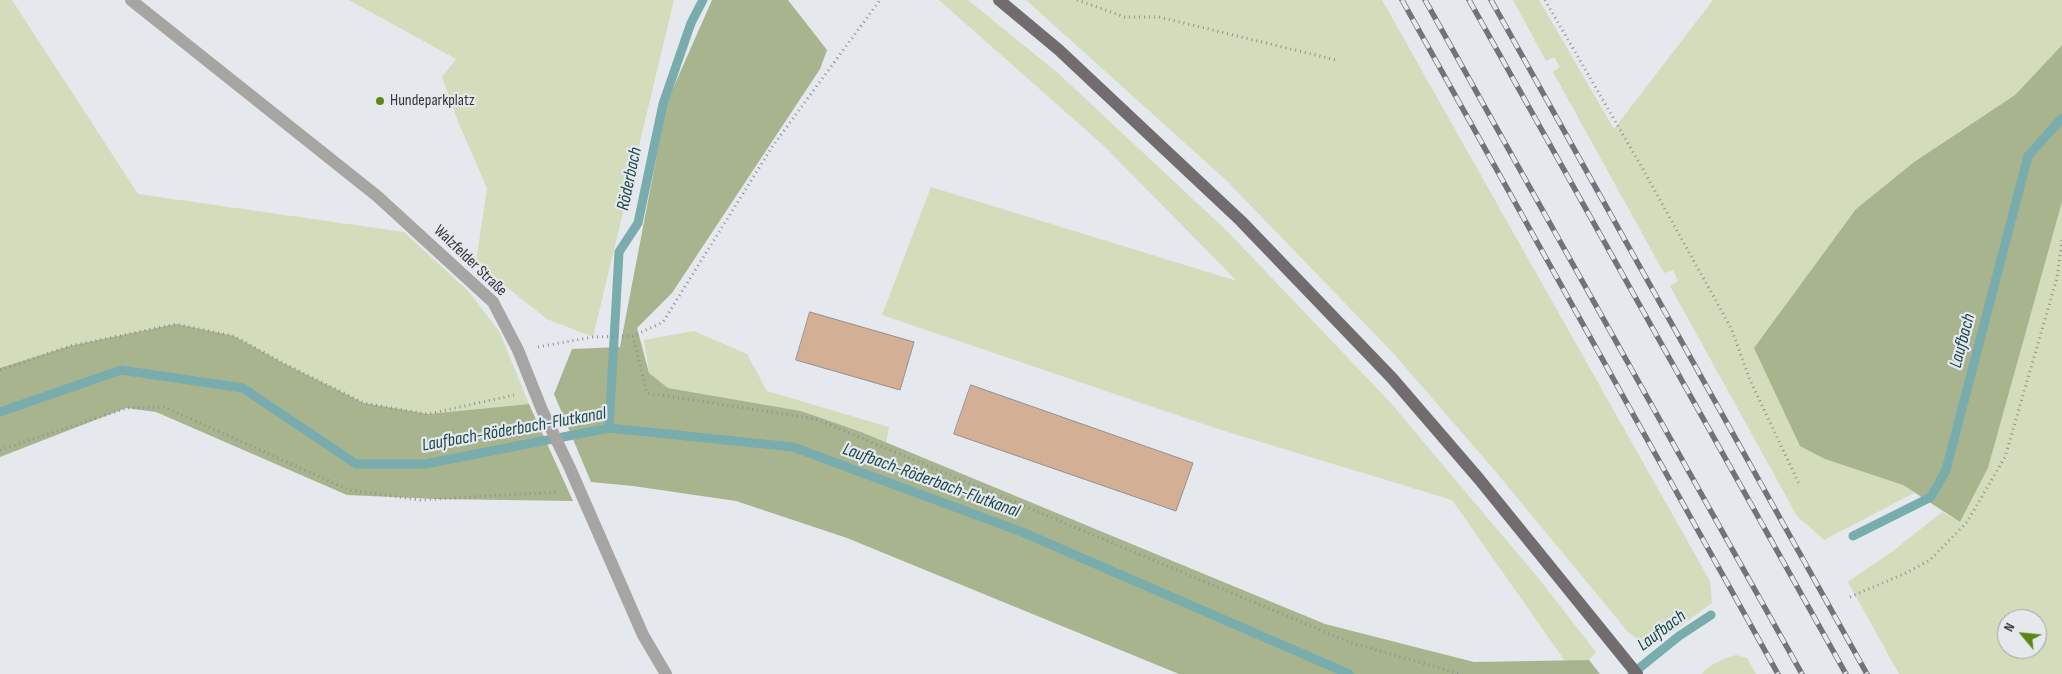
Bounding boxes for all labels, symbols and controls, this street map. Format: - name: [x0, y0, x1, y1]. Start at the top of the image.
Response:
- place label: Hundeparkplatz: [390, 91, 475, 111]
- marker: Hundeparkplatz: [374, 95, 386, 107]
- water label: Röderbach: [613, 146, 647, 212]
- street label: Walzfelder Straße: [429, 221, 511, 301]
- water label: Laufbach: [1945, 312, 1981, 370]
- water label: Laufbach-Röderbach-Flutkanal: [420, 403, 608, 457]
- water label: Laufbach-Röderbach-Flutkanal: [840, 439, 1022, 523]
- water label: Laufbach: [1633, 606, 1691, 656]
- north arrow: [1997, 609, 2047, 659]
- text: N: [2000, 620, 2018, 634]

